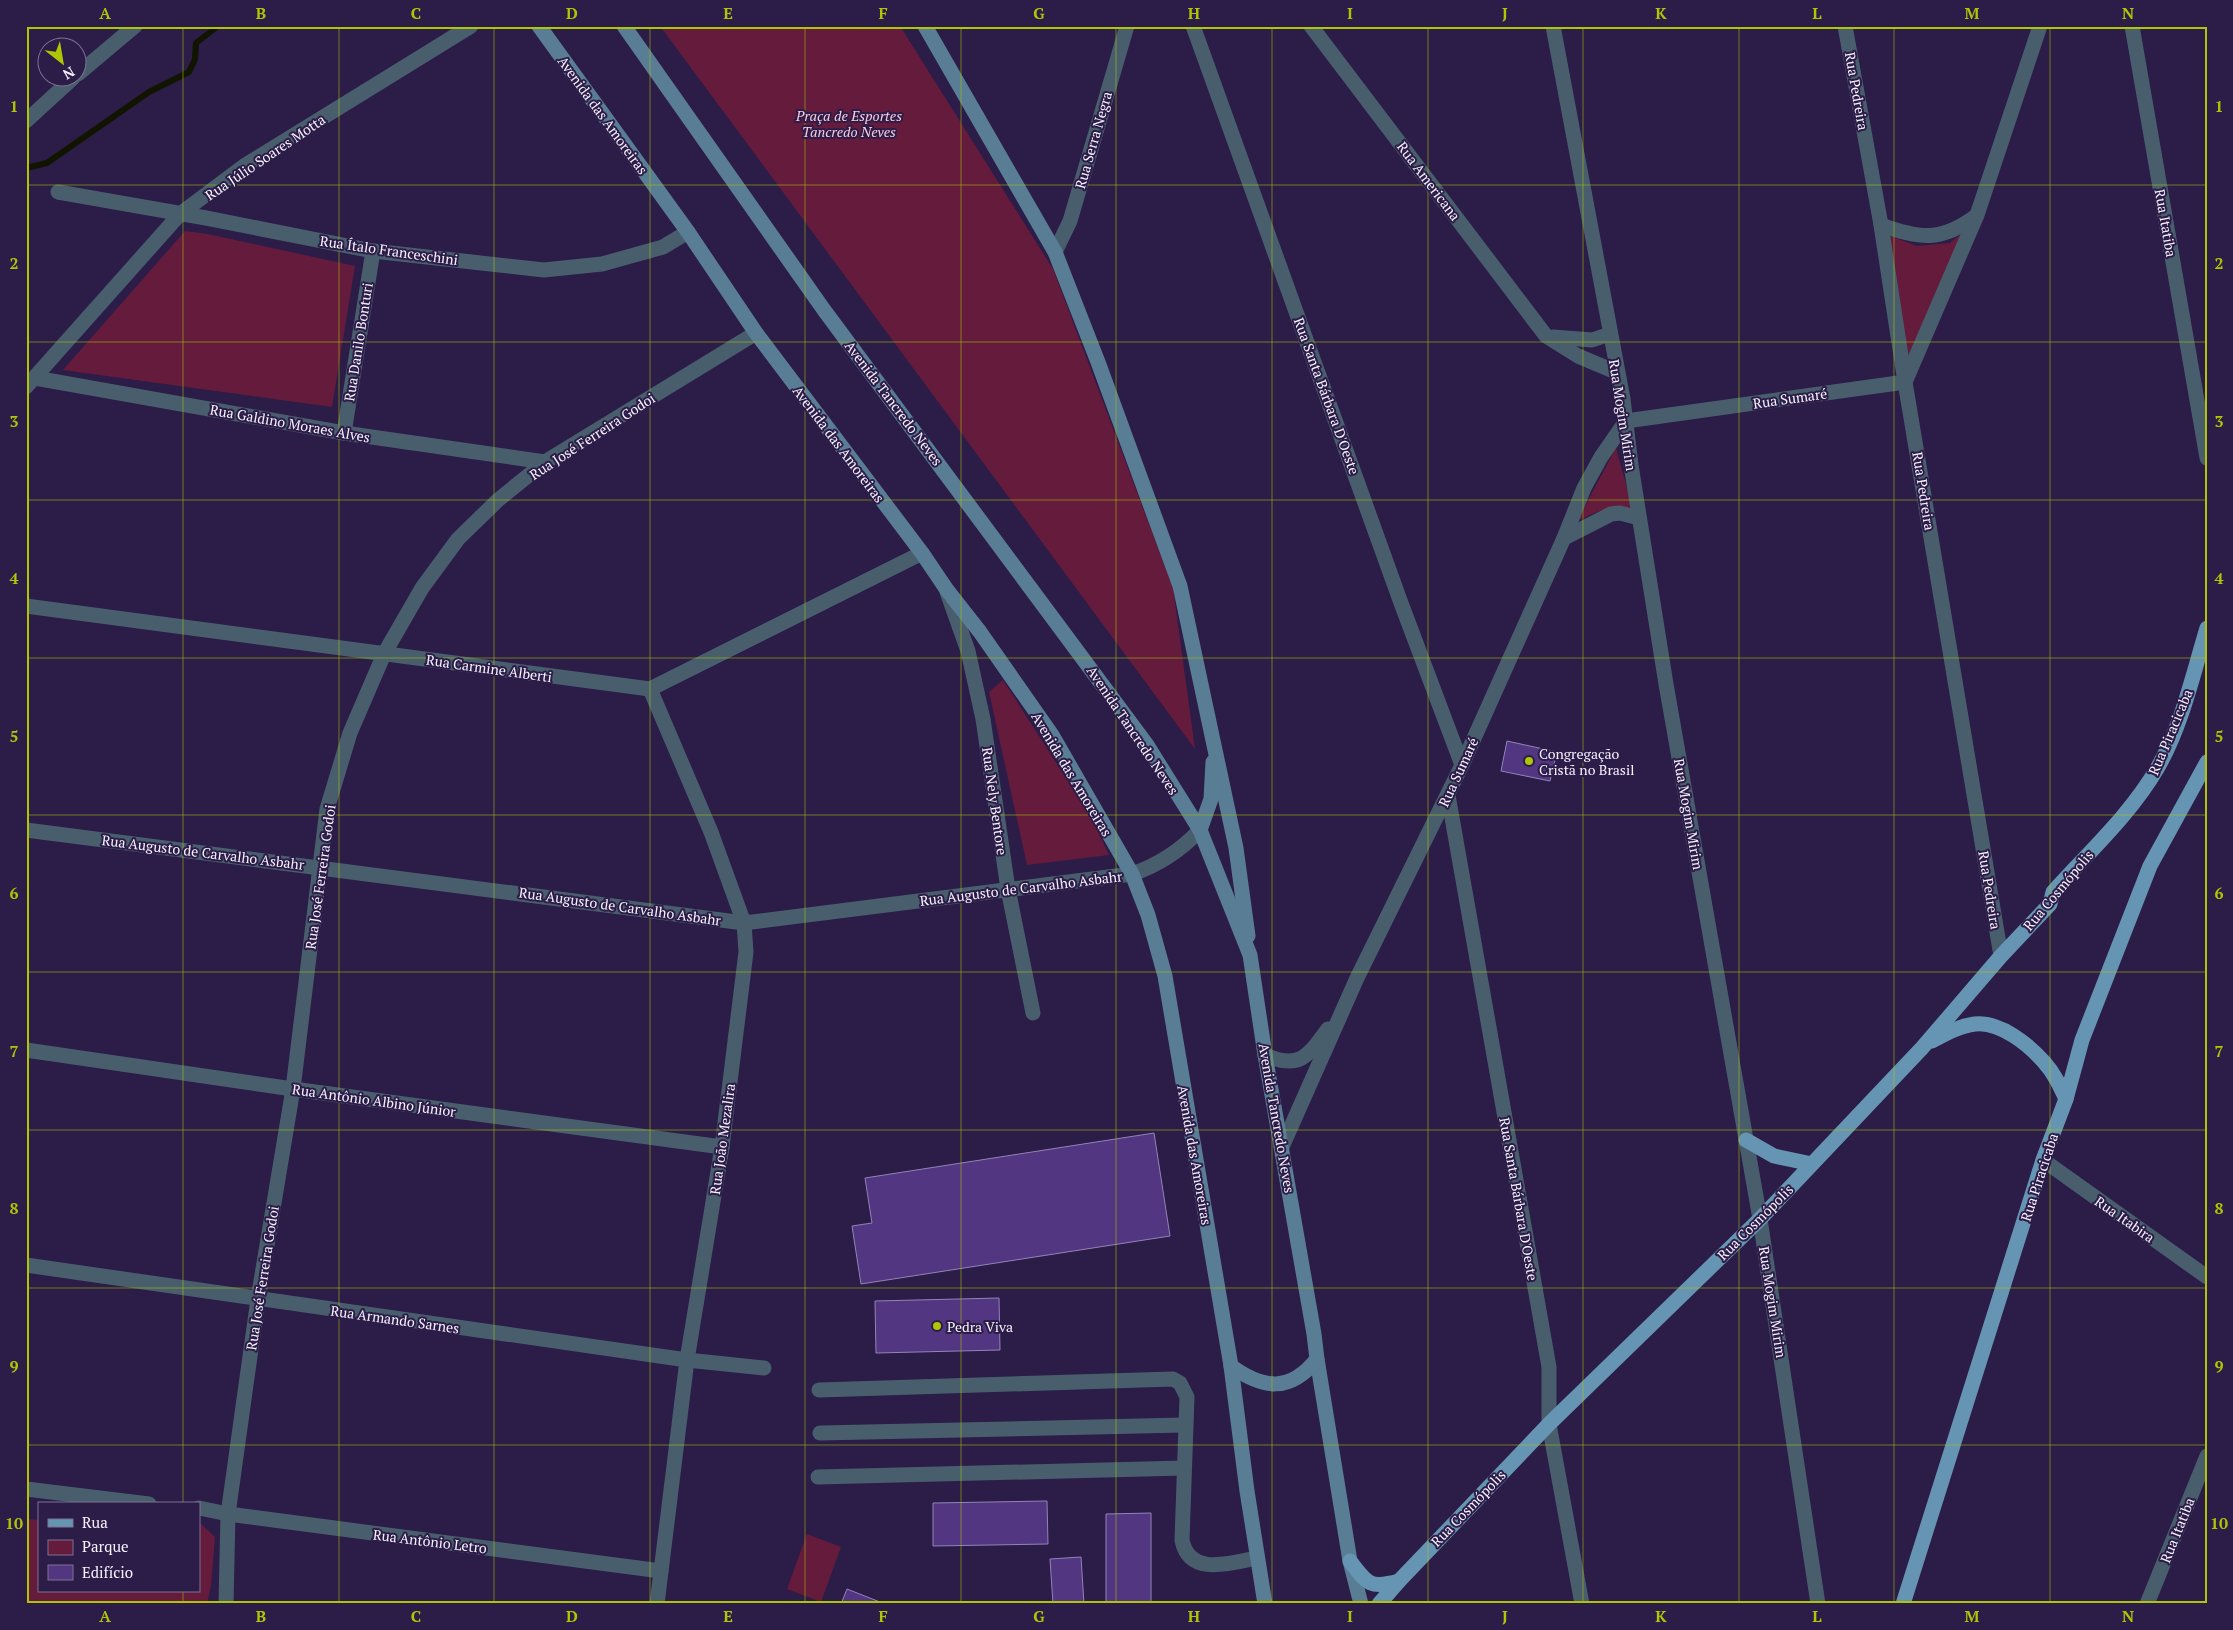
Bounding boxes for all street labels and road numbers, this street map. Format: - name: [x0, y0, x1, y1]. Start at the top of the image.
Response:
- street label: Rua Pedreira: [1841, 50, 1873, 132]
- street label: Avenida das Amoreiras: [554, 52, 652, 178]
- street label: Rua Serra Negra: [1070, 89, 1116, 191]
- street label: Rua Júlio Soares Motta: [201, 110, 329, 204]
- street label: Rua Americana: [1393, 138, 1465, 224]
- street label: Rua Itatiba: [2151, 188, 2181, 258]
- street label: Rua Ítalo Franceschini: [319, 231, 459, 269]
- street label: Rua Danilo Bonturi: [339, 281, 377, 403]
- street label: Rua Santa Bárbara D'Oeste: [1290, 315, 1364, 477]
- street label: Avenida Tancredo Neves: [841, 337, 947, 469]
- street label: Rua Mogim Mirim: [1605, 358, 1641, 472]
- street label: Avenida das Amoreiras: [789, 382, 889, 506]
- street label: Rua Sumaré: [1752, 383, 1828, 413]
- street label: Rua José Ferreira Godoi: [526, 388, 658, 484]
- street label: Rua Galdino Moraes Alves: [209, 400, 371, 446]
- street label: Rua Pedreira: [1908, 450, 1940, 532]
- street label: Rua Carmine Alberti: [425, 650, 553, 686]
- street label: Avenida Tancredo Neves: [1083, 662, 1183, 798]
- street label: Rua Piracicaba: [2143, 686, 2197, 778]
- street label: Avenida das Amoreiras: [1027, 708, 1117, 840]
- street label: Rua Sumaré: [1434, 734, 1482, 810]
- street label: Rua Nely Bentore: [978, 746, 1012, 856]
- street label: Rua Mogim Mirim: [1670, 757, 1708, 871]
- street label: Rua José Ferreira Godoi: [300, 803, 340, 951]
- street label: Rua Augusto de Carvalho Asbahr: [101, 830, 306, 874]
- street label: Rua Cosmópolis: [2019, 846, 2097, 934]
- street label: Rua Pedreira: [1974, 849, 2006, 931]
- street label: Rua Augusto de Carvalho Asbahr: [919, 866, 1124, 910]
- street label: Rua Augusto de Carvalho Asbahr: [518, 882, 723, 930]
- street label: Avenida Tancredo Neves: [1254, 1042, 1300, 1194]
- street label: Rua Antônio Albino Júnior: [291, 1079, 458, 1121]
- street label: Rua João Mezalira: [705, 1082, 739, 1196]
- street label: Avenida das Amoreiras: [1173, 1084, 1217, 1226]
- street label: Rua Santa Bárbara D'Oeste: [1495, 1116, 1543, 1282]
- street label: Rua Piracicaba: [2016, 1131, 2062, 1223]
- street label: Rua Cosmópolis: [1713, 1180, 1797, 1264]
- street label: Rua Itabira: [2091, 1191, 2159, 1247]
- street label: Rua José Ferreira Godoi: [241, 1204, 283, 1352]
- street label: Rua Mogim Mirim: [1755, 1245, 1791, 1359]
- street label: Rua Armando Sarnes: [329, 1301, 461, 1337]
- street label: Rua Cosmópolis: [1426, 1465, 1510, 1551]
- street label: Rua Itatiba: [2155, 1495, 2199, 1565]
- street label: Rua Antônio Letro: [372, 1525, 488, 1557]

